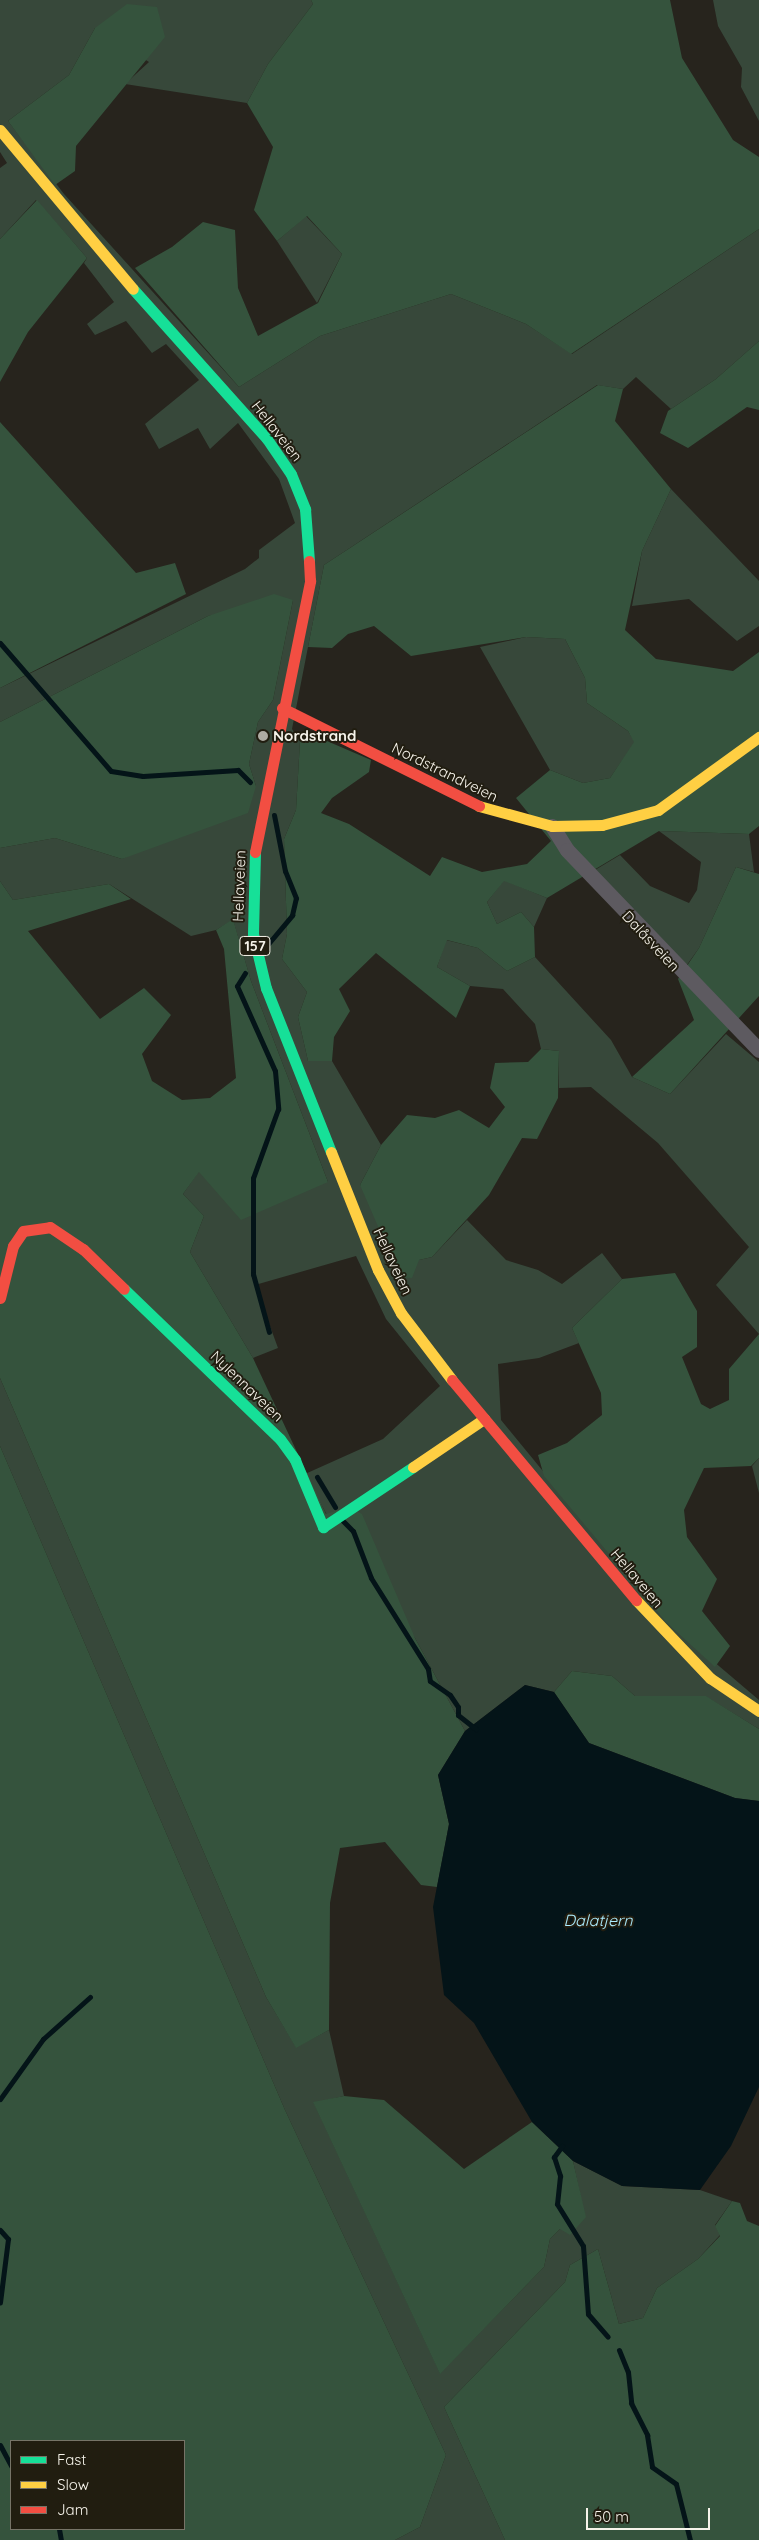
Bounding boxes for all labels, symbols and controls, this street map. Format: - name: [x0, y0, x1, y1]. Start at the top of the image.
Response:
- street label: Hellaveien: [248, 397, 306, 465]
- place label: Nordstrand: [273, 727, 356, 745]
- marker: Nordstrand: [257, 730, 269, 742]
- street label: Nordstrandveien: [389, 739, 501, 805]
- street label: Hellaveien: [229, 850, 249, 922]
- street label: Dalåsveien: [618, 907, 684, 975]
- road number: 157: [239, 934, 271, 958]
- street label: Hellaveien: [370, 1225, 416, 1297]
- street label: Nylennaveien: [207, 1347, 287, 1425]
- street label: Hellaveien: [607, 1545, 667, 1611]
- water label: Dalatjern: [564, 1910, 632, 1930]
- legend: [10, 2440, 185, 2530]
- text: Fast: [57, 2450, 86, 2469]
- text: Slow: [57, 2475, 89, 2494]
- scale bar: [589, 2498, 713, 2530]
- text: Jam: [57, 2500, 88, 2519]
- text: 50 m: [594, 2507, 629, 2526]

